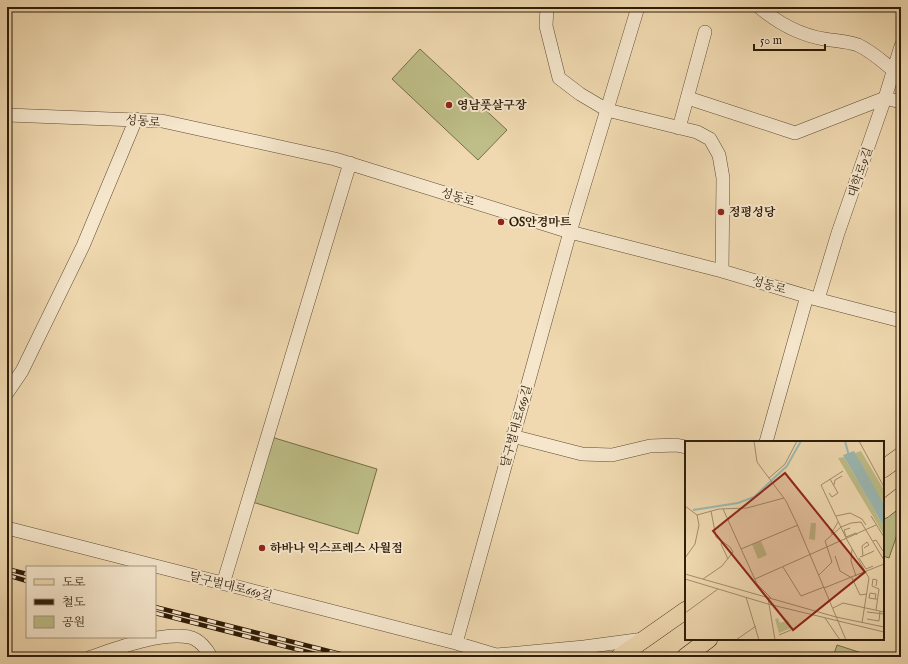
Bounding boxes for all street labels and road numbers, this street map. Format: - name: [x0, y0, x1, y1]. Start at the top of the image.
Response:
- street label: 성동로: [125, 113, 161, 130]
- street label: 대학로9길: [845, 145, 876, 199]
- street label: 성동로: [439, 185, 477, 210]
- street label: 성동로: [750, 273, 788, 298]
- street label: 달구벌대로669길: [498, 383, 535, 469]
- street label: 달구벌대로669길: [188, 569, 274, 604]

